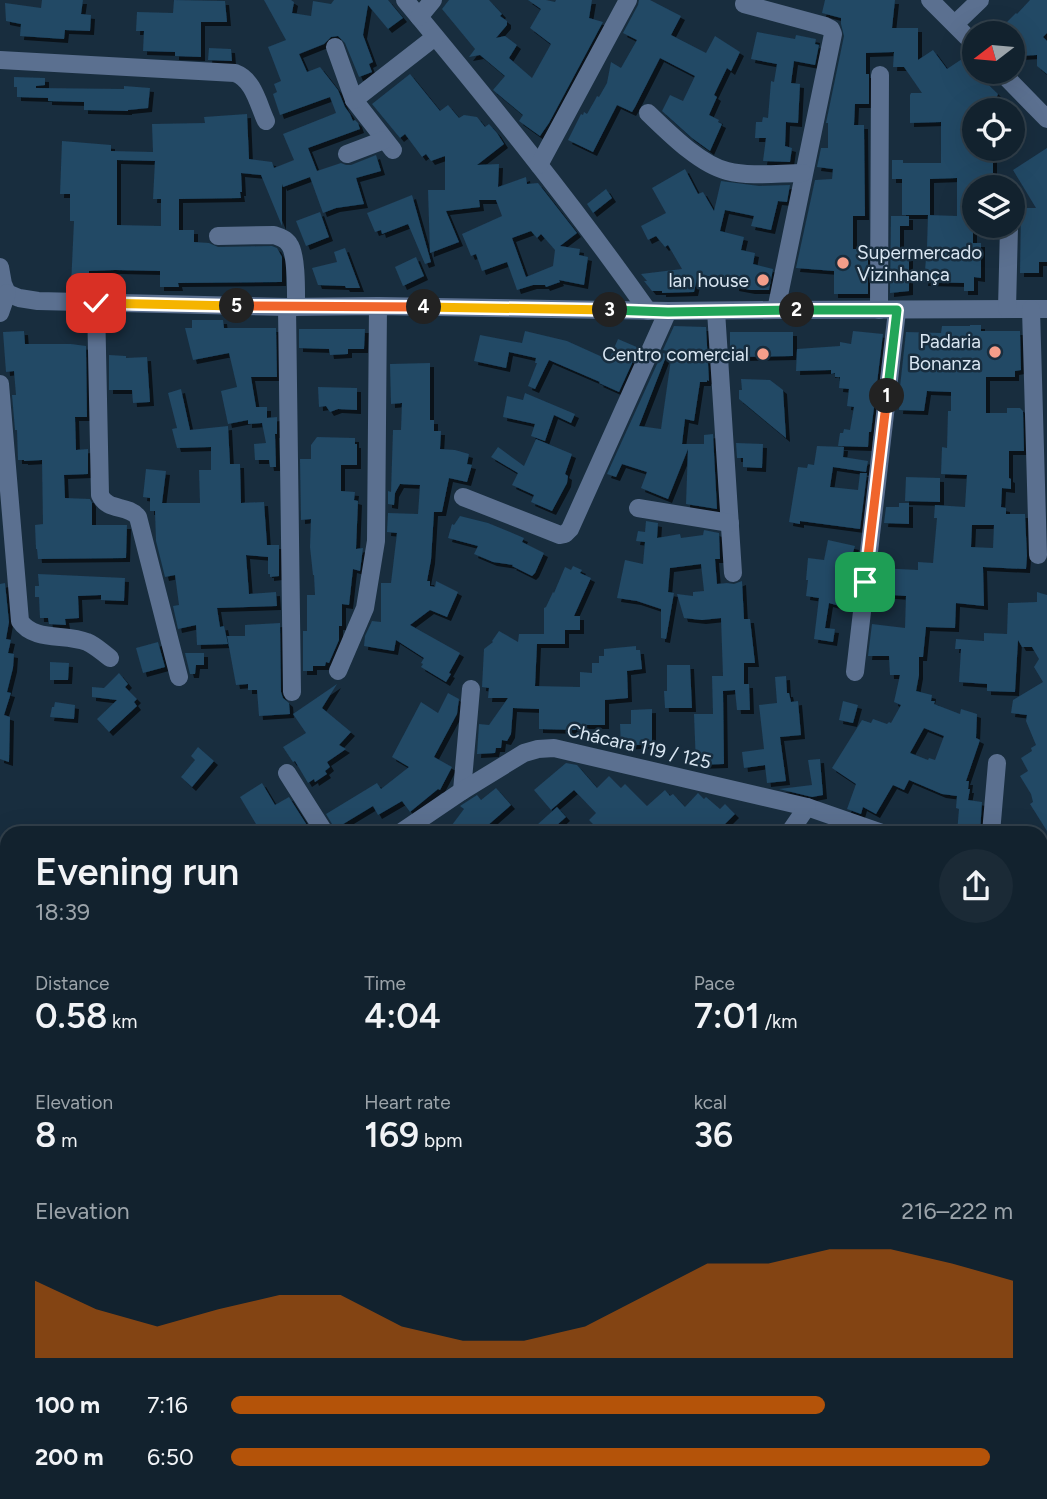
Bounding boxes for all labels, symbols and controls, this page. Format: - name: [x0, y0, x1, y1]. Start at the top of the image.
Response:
- north arrow: [962, 21, 1026, 84]
- map controls: [962, 21, 1025, 238]
- button: locate: [962, 98, 1025, 161]
- button: layers: [962, 175, 1025, 238]
- place label: Supermercado Vizinhança: [857, 241, 982, 286]
- marker: Supermercado Vizinhança: [835, 255, 851, 271]
- place label: lan house: [668, 269, 749, 292]
- marker: lan house: [755, 272, 771, 288]
- pin: [66, 273, 126, 333]
- icon: check: [77, 284, 115, 322]
- pin: 5: [219, 288, 254, 324]
- pin: 4: [406, 290, 442, 324]
- pin: 3: [592, 292, 628, 328]
- pin: 2: [780, 292, 814, 328]
- text: 5: [231, 294, 242, 317]
- text: 4: [417, 295, 430, 318]
- text: 3: [604, 298, 615, 321]
- text: 2: [791, 298, 802, 321]
- place label: Padaria Bonanza: [908, 330, 981, 375]
- place label: Centro comercial: [602, 343, 749, 366]
- marker: Padaria Bonanza: [987, 344, 1003, 360]
- marker: Centro comercial: [755, 346, 771, 362]
- pin: 1: [870, 378, 904, 414]
- text: 1: [882, 384, 891, 407]
- pin: [835, 552, 895, 612]
- icon: arrive: [846, 563, 884, 601]
- street label: Chácara 119 / 125: [565, 718, 713, 774]
- text: Evening run: [35, 849, 239, 895]
- button: share: [939, 849, 1013, 923]
- text: 18:39: [35, 898, 90, 926]
- text: Distance: [35, 972, 109, 995]
- text: Time: [364, 972, 406, 995]
- text: Pace: [694, 972, 735, 995]
- text: 0.58: [35, 995, 107, 1037]
- text: 4:04: [364, 995, 441, 1037]
- text: 7:01: [694, 995, 760, 1037]
- text: km: [107, 1010, 137, 1033]
- text: /km: [760, 1010, 797, 1033]
- text: Elevation: [35, 1091, 113, 1114]
- text: Heart rate: [364, 1091, 451, 1114]
- text: kcal: [694, 1091, 727, 1114]
- text: 8: [35, 1114, 56, 1156]
- text: 169: [364, 1114, 419, 1156]
- text: 36: [694, 1114, 733, 1156]
- text: m: [56, 1129, 77, 1152]
- text: bpm: [419, 1129, 462, 1152]
- text: Elevation: [35, 1197, 130, 1225]
- text: 216–222 m: [901, 1197, 1013, 1225]
- text: 100 m: [35, 1391, 100, 1419]
- text: 7:16: [147, 1391, 188, 1419]
- text: 200 m: [35, 1443, 104, 1471]
- text: 6:50: [147, 1443, 194, 1471]

